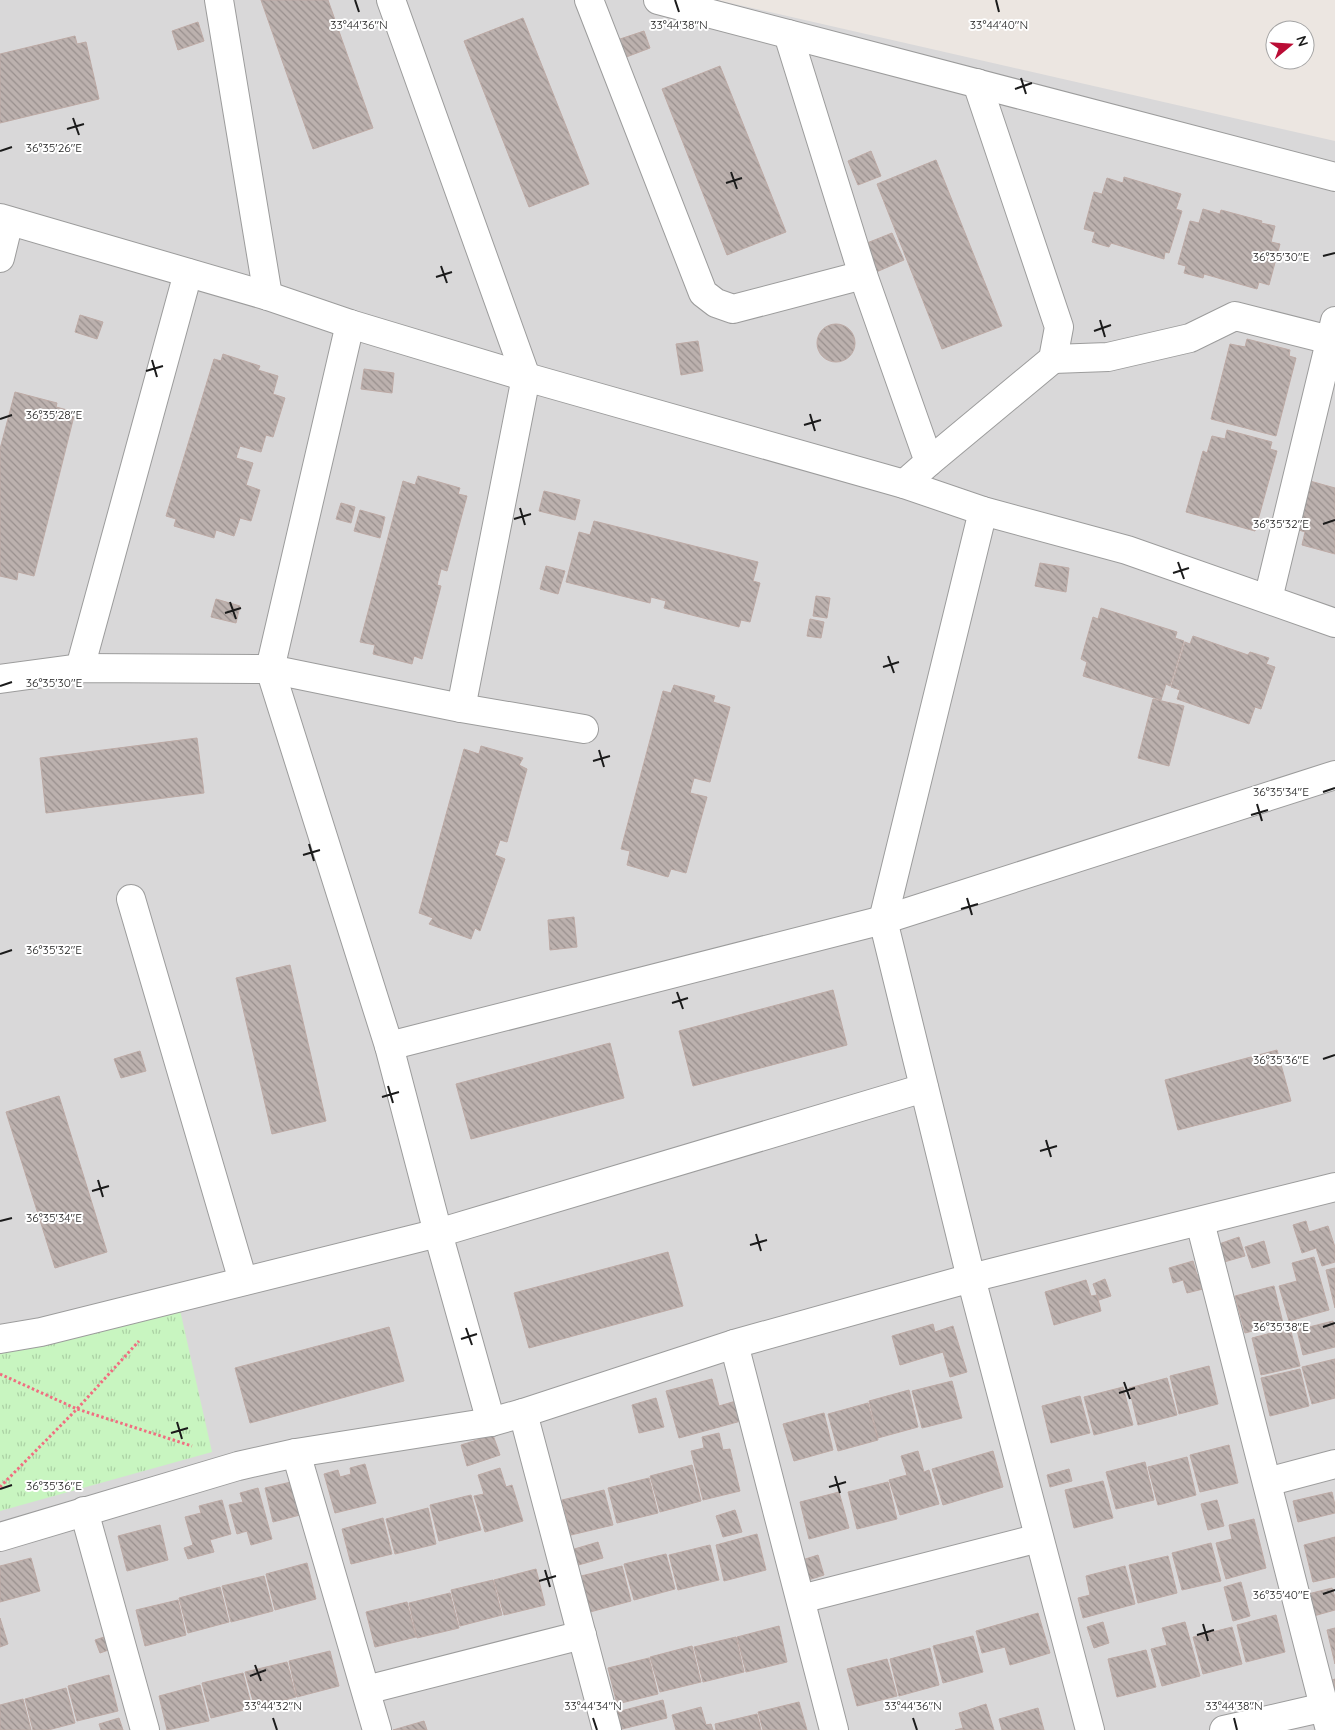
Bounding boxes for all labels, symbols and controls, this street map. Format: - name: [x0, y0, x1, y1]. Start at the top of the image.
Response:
- text: 33°44'36"N: [330, 17, 388, 32]
- text: 33°44'38"N: [650, 17, 708, 32]
- text: 33°44'40"N: [970, 17, 1028, 32]
- north arrow: [1265, 20, 1315, 70]
- text: N: [1292, 33, 1313, 49]
- text: 36°35'26"E: [26, 140, 82, 155]
- text: 36°35'30"E: [1253, 249, 1310, 264]
- text: 36°35'28"E: [26, 407, 82, 422]
- text: 36°35'32"E: [1253, 516, 1309, 531]
- text: 36°35'30"E: [26, 675, 83, 690]
- text: 36°35'34"E: [1253, 784, 1309, 799]
- text: 36°35'32"E: [26, 942, 82, 957]
- text: 36°35'36"E: [1253, 1052, 1309, 1067]
- text: 36°35'34"E: [26, 1210, 82, 1225]
- text: 36°35'38"E: [1253, 1319, 1309, 1334]
- text: 36°35'36"E: [26, 1478, 82, 1493]
- text: 36°35'40"E: [1253, 1587, 1310, 1602]
- text: 33°44'32"N: [244, 1698, 302, 1713]
- text: 33°44'34"N: [564, 1698, 622, 1713]
- text: 33°44'36"N: [884, 1698, 942, 1713]
- text: 33°44'38"N: [1205, 1698, 1263, 1713]

